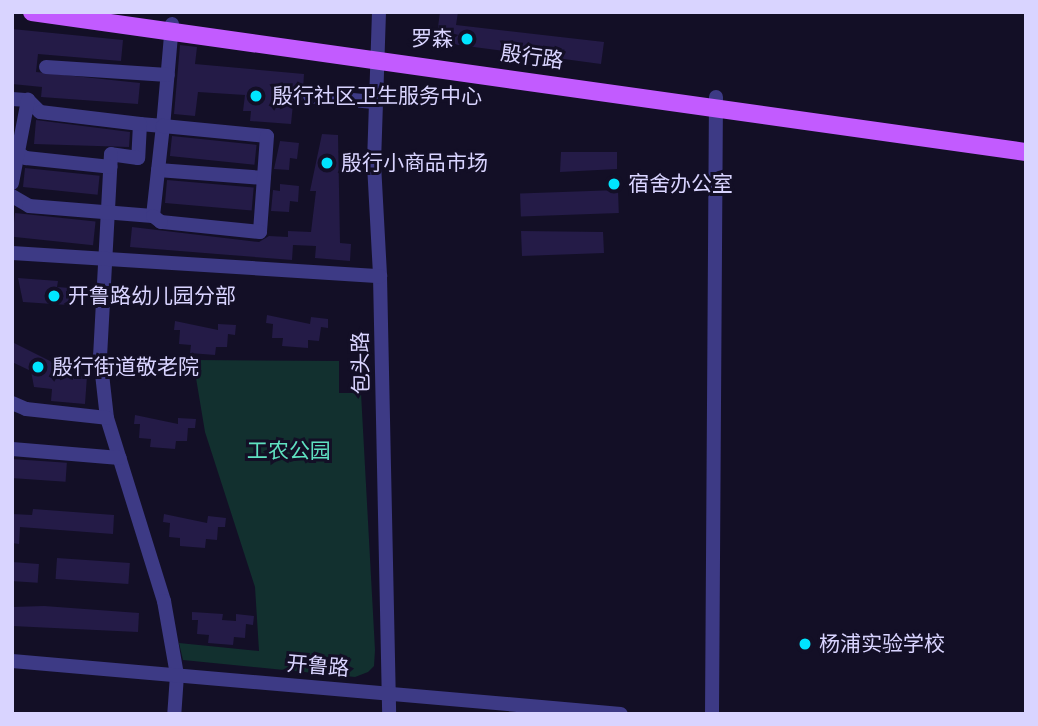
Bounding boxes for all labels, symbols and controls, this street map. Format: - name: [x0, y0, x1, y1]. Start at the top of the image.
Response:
- place label: 罗森: [411, 26, 453, 52]
- marker: 罗森: [459, 31, 475, 47]
- street label: 殷行路: [499, 40, 565, 74]
- place label: 殷行社区卫生服务中心: [272, 83, 482, 109]
- marker: 殷行社区卫生服务中心: [246, 86, 266, 106]
- place label: 殷行小商品市场: [341, 150, 488, 176]
- marker: 殷行小商品市场: [319, 155, 335, 171]
- place label: 宿舍办公室: [628, 171, 733, 197]
- marker: 宿舍办公室: [606, 176, 622, 192]
- place label: 开鲁路幼儿园分部: [68, 283, 236, 309]
- marker: 开鲁路幼儿园分部: [46, 288, 62, 304]
- street label: 包头路: [348, 331, 374, 395]
- place label: 殷行街道敬老院: [52, 354, 199, 380]
- marker: 殷行街道敬老院: [30, 359, 46, 375]
- park label: 工农公园: [247, 438, 331, 464]
- place label: 杨浦实验学校: [819, 631, 945, 657]
- marker: 杨浦实验学校: [797, 636, 813, 652]
- street label: 开鲁路: [286, 651, 350, 681]

